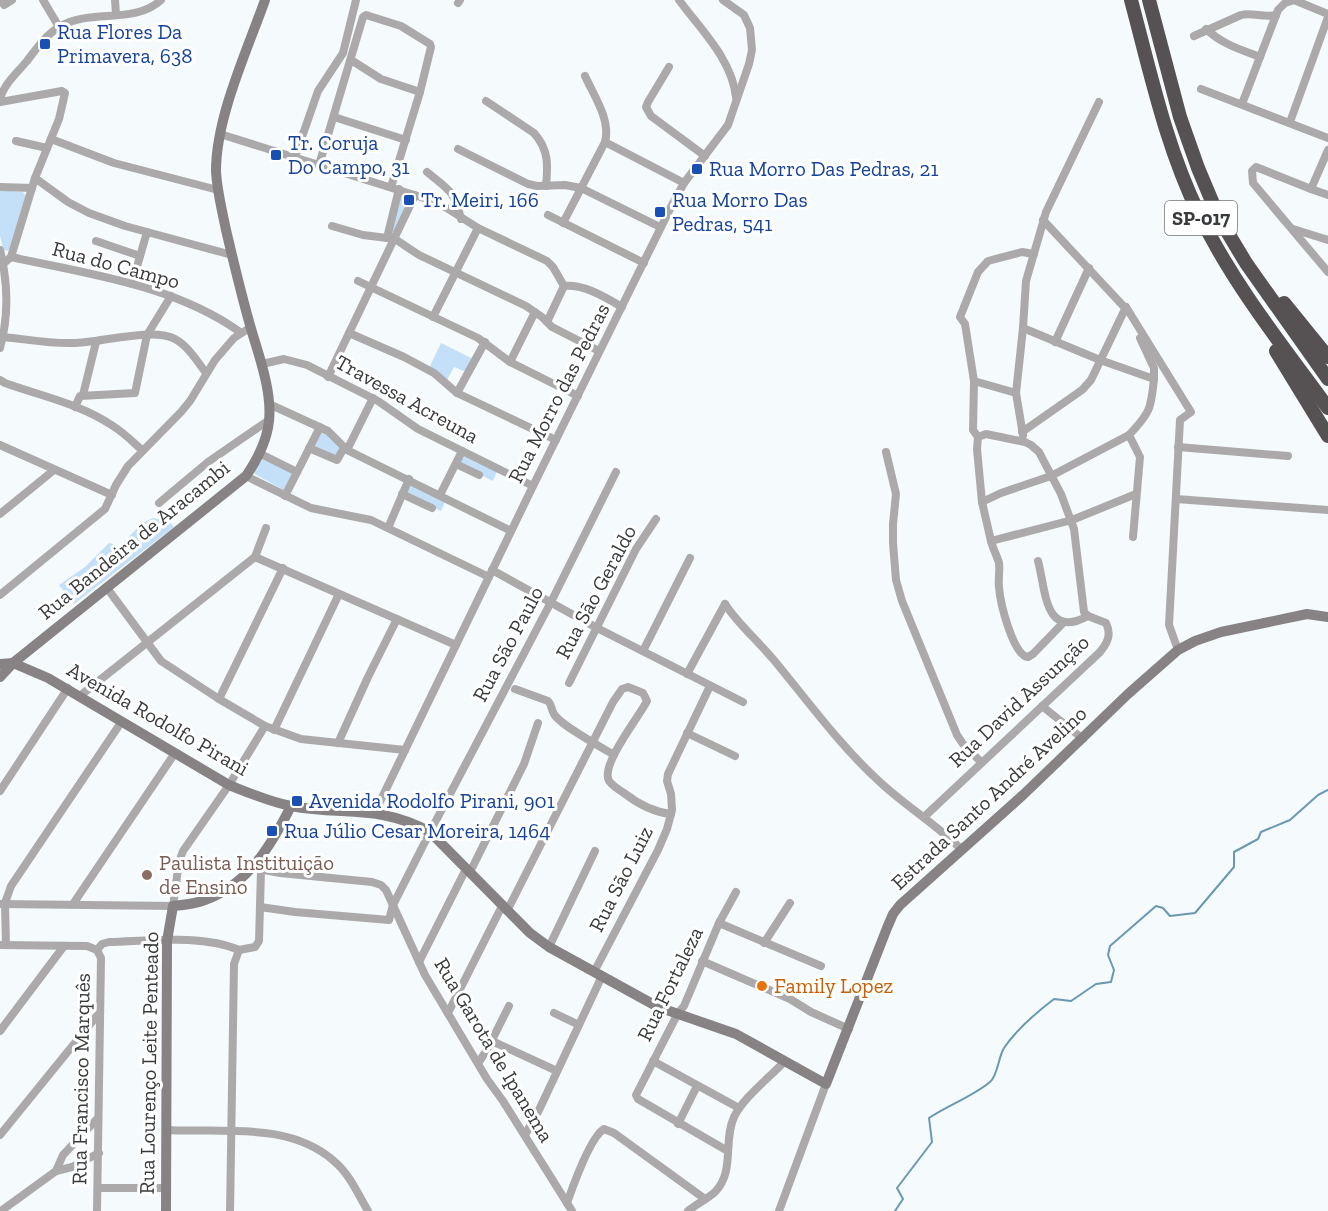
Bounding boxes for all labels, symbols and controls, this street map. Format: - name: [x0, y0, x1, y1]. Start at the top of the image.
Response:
- place label: Rua Flores Da Primavera, 638: [57, 19, 192, 68]
- marker: Rua Flores Da Primavera, 638: [38, 37, 52, 51]
- place label: Tr. Coruja Do Campo, 31: [288, 130, 410, 179]
- marker: Tr. Coruja Do Campo, 31: [269, 148, 283, 162]
- place label: Rua Morro Das Pedras, 21: [709, 156, 939, 181]
- marker: Rua Morro Das Pedras, 21: [690, 162, 704, 176]
- place label: Tr. Meiri, 166: [421, 187, 539, 212]
- place label: Rua Morro Das Pedras, 541: [672, 187, 808, 236]
- marker: Tr. Meiri, 166: [402, 193, 416, 207]
- road number: SP-017: [1165, 201, 1237, 235]
- marker: Rua Morro Das Pedras, 541: [653, 205, 667, 219]
- street label: Rua do Campo: [50, 236, 183, 294]
- street label: Rua Morro das Pedras: [502, 299, 615, 487]
- street label: Travessa Acreuna: [331, 349, 483, 448]
- street label: Rua Bandeira de Aracambi: [33, 455, 234, 624]
- street label: Rua São Geraldo: [550, 521, 641, 663]
- street label: Rua São Paulo: [467, 582, 548, 706]
- street label: Rua David Assunção: [943, 629, 1094, 772]
- street label: Avenida Rodolfo Pirani: [63, 656, 254, 781]
- street label: Estrada Santo André Avelino: [886, 701, 1092, 895]
- place label: Avenida Rodolfo Pirani, 901: [309, 788, 555, 813]
- marker: Avenida Rodolfo Pirani, 901: [290, 794, 304, 808]
- place label: Rua Júlio Cesar Moreira, 1464: [284, 818, 550, 843]
- street label: Rua São Luiz: [583, 822, 658, 936]
- marker: Rua Júlio Cesar Moreira, 1464: [265, 824, 279, 838]
- place label: Paulista Instituição de Ensino: [159, 850, 334, 899]
- marker: Paulista Instituição de Ensino: [140, 868, 154, 882]
- street label: Rua Fortaleza: [631, 923, 708, 1045]
- street label: Rua Lourenço Leite Penteado: [134, 931, 163, 1195]
- street label: Rua Garota de Ipanema: [429, 953, 559, 1147]
- street label: Rua Francisco Marquês: [66, 973, 95, 1185]
- place label: Family Lopez: [774, 973, 894, 998]
- marker: Family Lopez: [755, 979, 769, 993]

